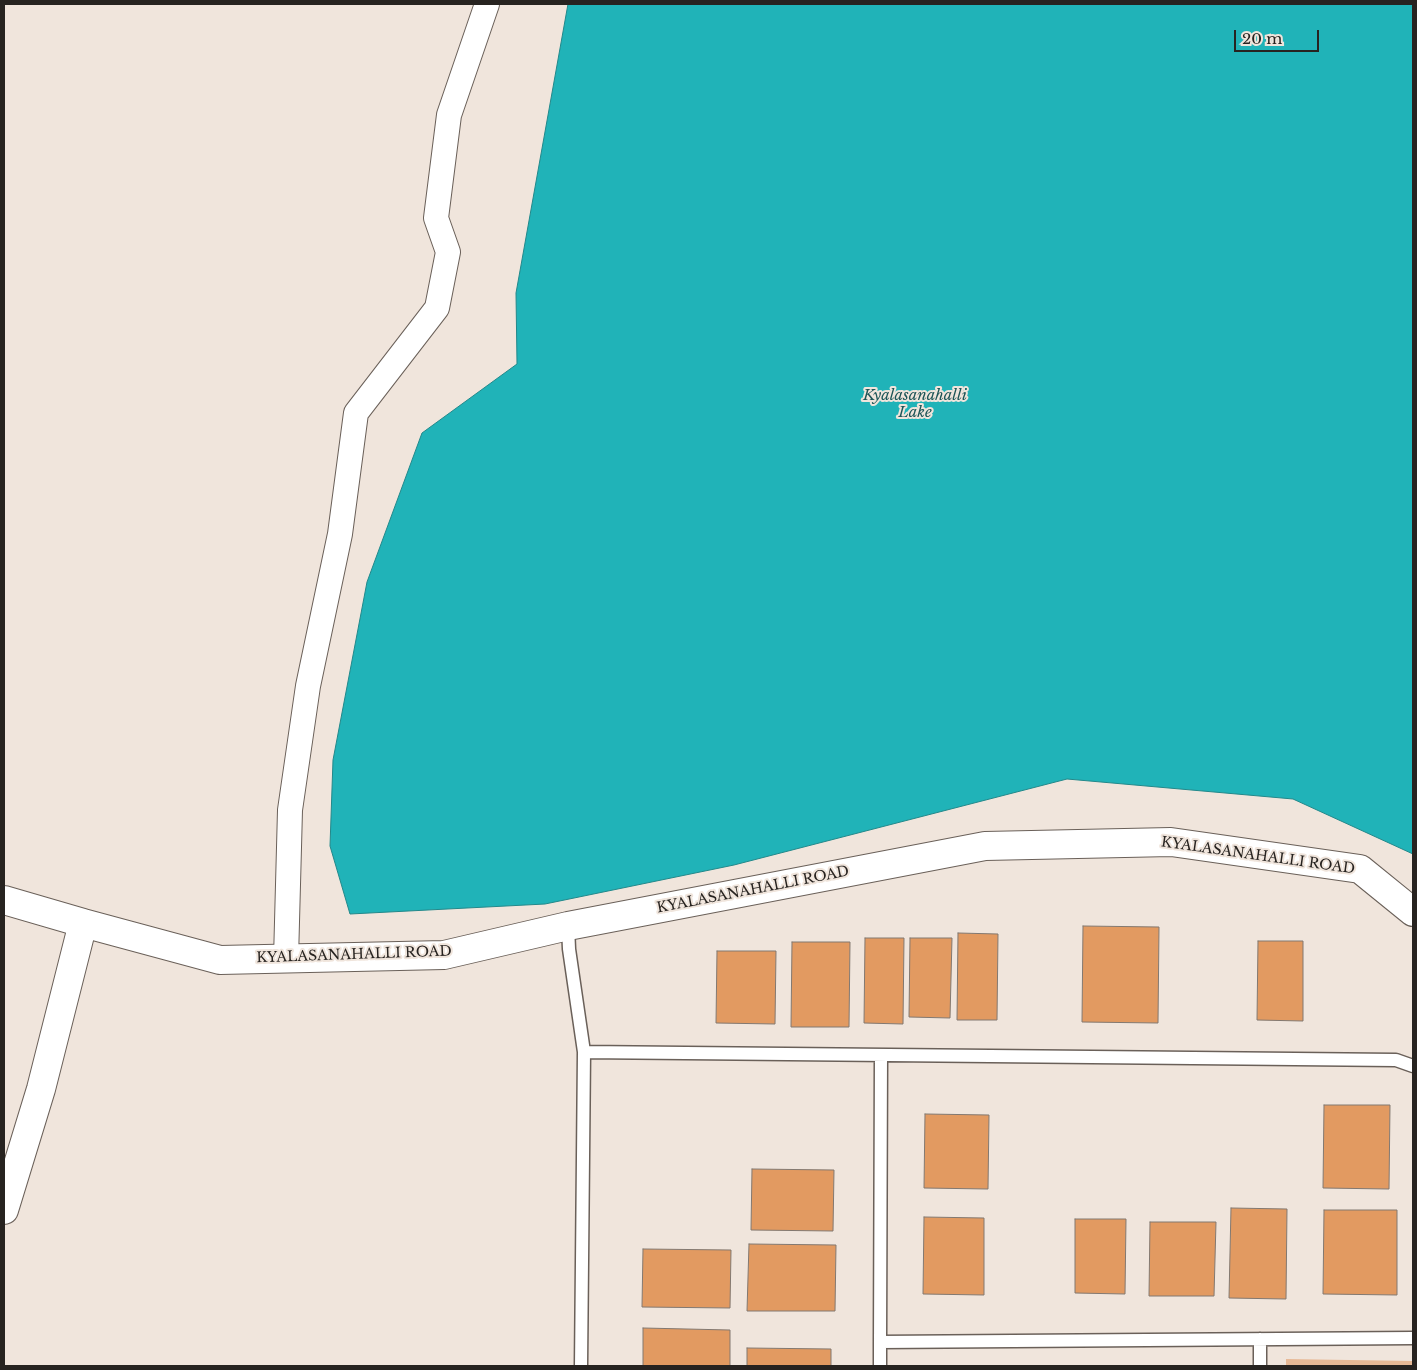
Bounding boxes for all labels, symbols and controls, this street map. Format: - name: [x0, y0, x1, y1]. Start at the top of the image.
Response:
- scale bar: [1237, 20, 1322, 52]
- text: 20 m: [1242, 29, 1282, 48]
- water label: Kyalasanahalli Lake: [863, 387, 967, 422]
- street label: KYALASANAHALLI ROAD: [1160, 834, 1356, 878]
- street label: KYALASANAHALLI ROAD: [655, 863, 851, 917]
- street label: KYALASANAHALLI ROAD: [256, 943, 452, 967]

